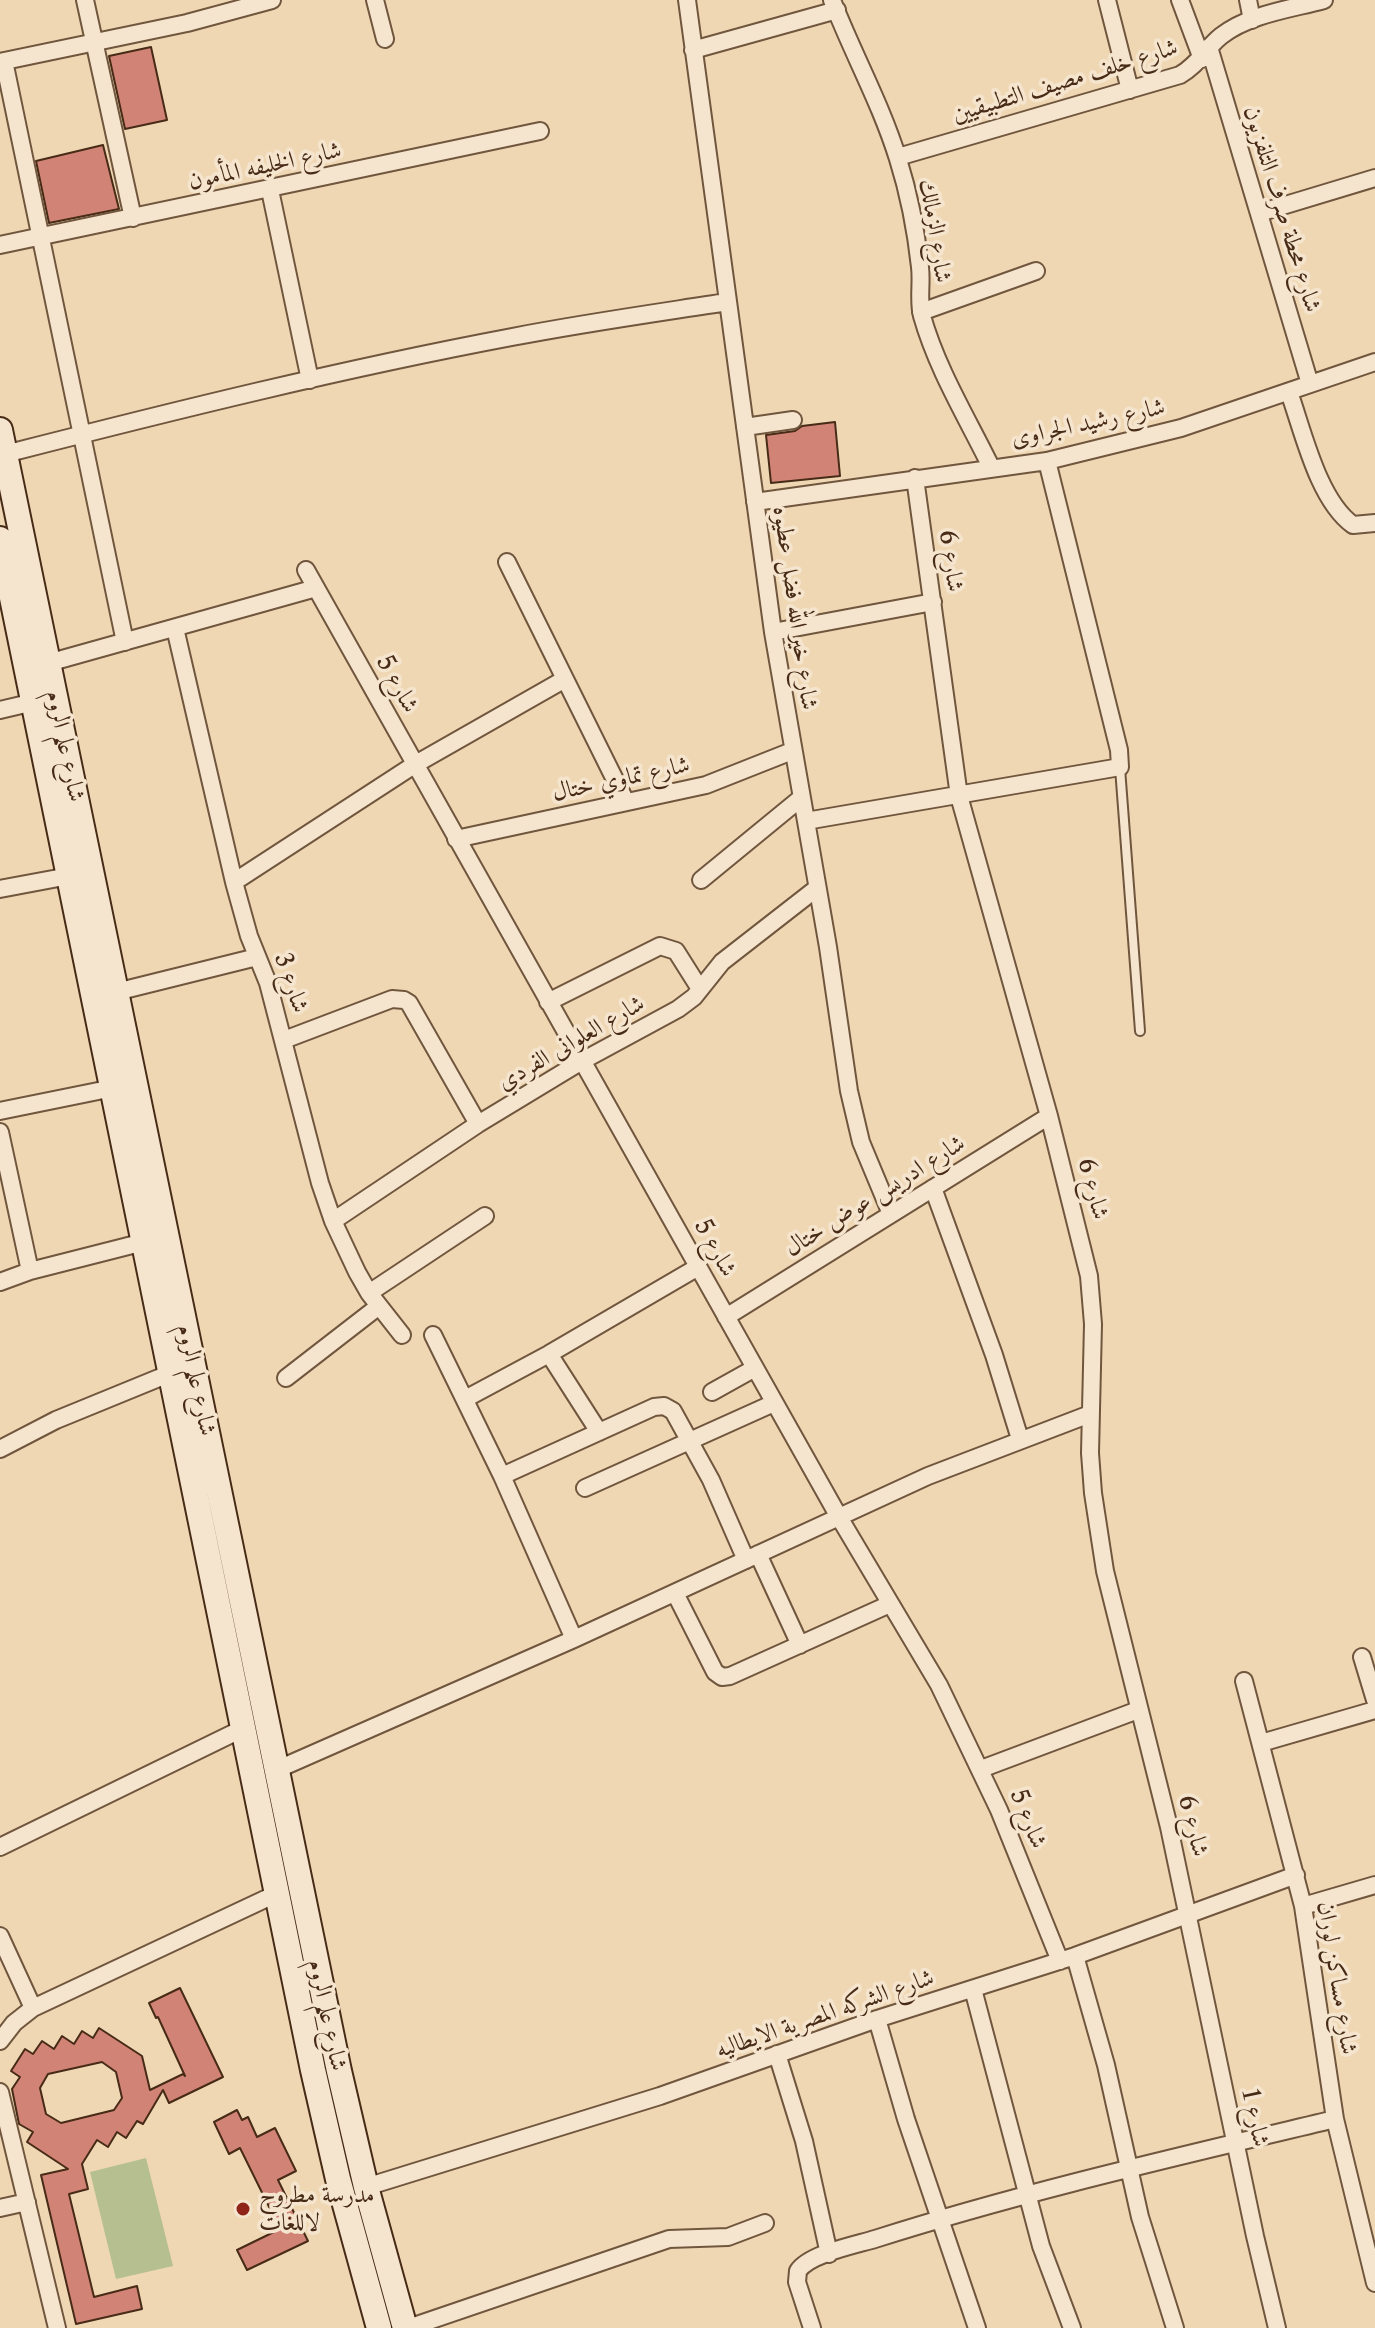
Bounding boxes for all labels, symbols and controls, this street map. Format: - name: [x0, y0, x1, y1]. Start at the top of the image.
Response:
- street label: شارع خلف مصيف التطبيقيين: [949, 33, 1181, 129]
- street label: شارع محطة صرف التلفزيون: [1237, 102, 1327, 316]
- street label: شارع الخليفه المأمون: [186, 136, 344, 196]
- street label: شارع الزمالك: [913, 177, 957, 285]
- street label: شارع رشيد الجراوى: [1008, 393, 1168, 453]
- street label: شارع خير الله فضل عطيوه: [766, 504, 824, 712]
- street label: شارع 6: [932, 528, 970, 594]
- street label: شارع 5: [370, 650, 424, 718]
- street label: شارع علم الروم: [39, 688, 91, 804]
- street label: شارع تماوي ختال: [550, 750, 692, 808]
- street label: شارع 3: [267, 949, 315, 1017]
- street label: شارع العلوانى الفردي: [492, 989, 650, 1097]
- street label: شارع ادريس عوض ختال: [780, 1129, 970, 1263]
- street label: شارع 6: [1071, 1155, 1115, 1223]
- street label: شارع 5: [688, 1214, 742, 1282]
- street label: شارع علم الروم: [170, 1322, 222, 1438]
- street label: شارع 5: [1003, 1785, 1053, 1853]
- street label: شارع 6: [1172, 1792, 1214, 1860]
- street label: شارع مساكن لوران: [1311, 1899, 1363, 2057]
- street label: شارع علم الروم: [301, 1957, 353, 2073]
- street label: شارع الشركه المصرية الايطاليه: [712, 1963, 938, 2065]
- street label: شارع 1: [1235, 2087, 1275, 2149]
- place label: مدرسة مطروح لاللغات: [259, 2181, 375, 2237]
- marker: مدرسة مطروح لاللغات: [234, 2200, 252, 2218]

